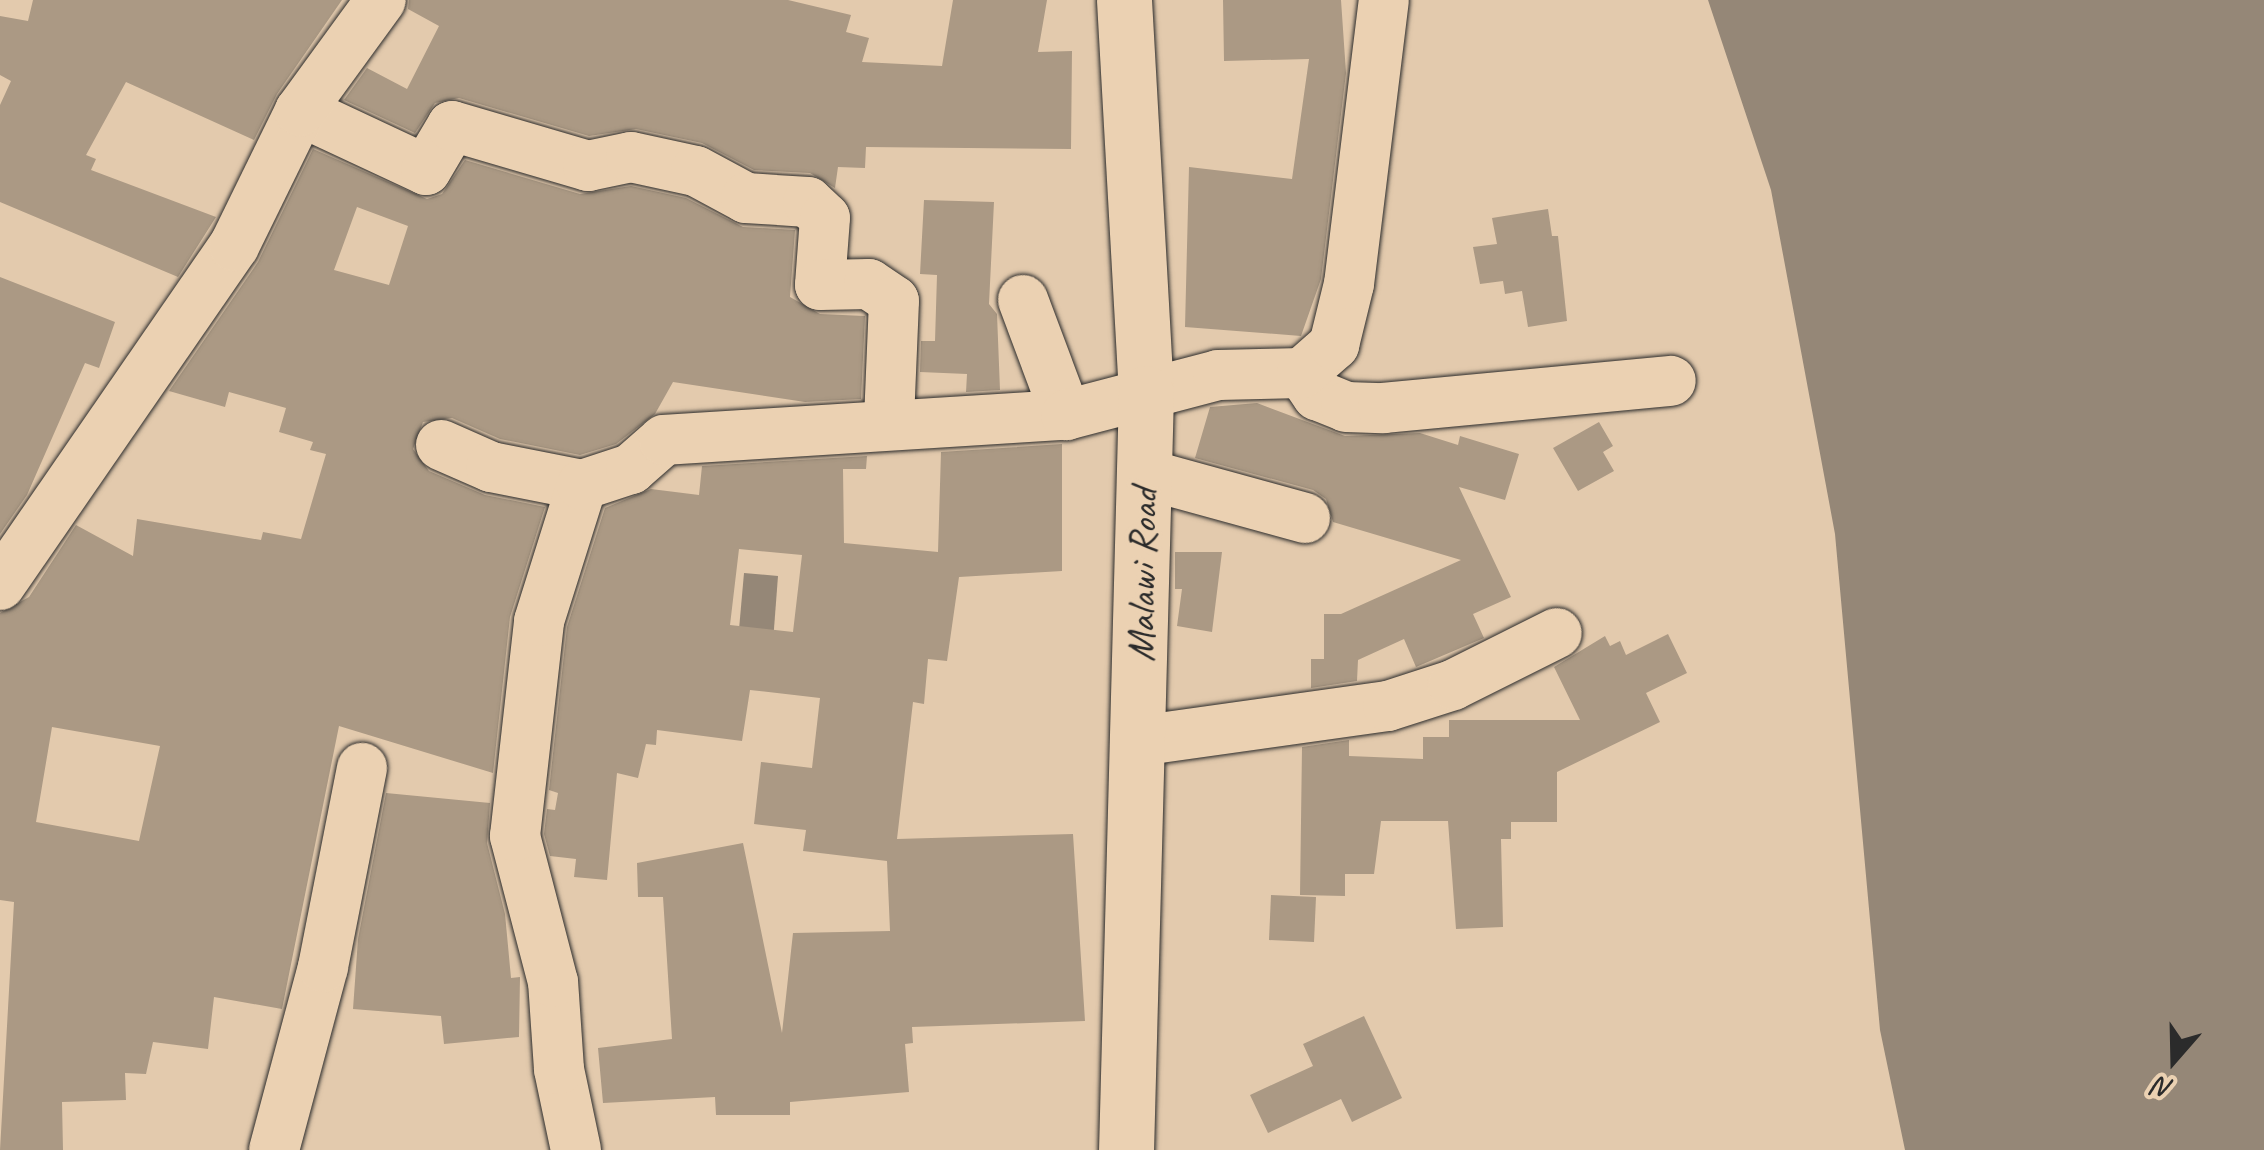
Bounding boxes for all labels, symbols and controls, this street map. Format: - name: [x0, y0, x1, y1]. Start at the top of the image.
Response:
- street label: Malawi Road: [1116, 488, 1168, 662]
- north arrow: [2124, 1010, 2224, 1110]
- text: N: [2149, 1069, 2178, 1108]

